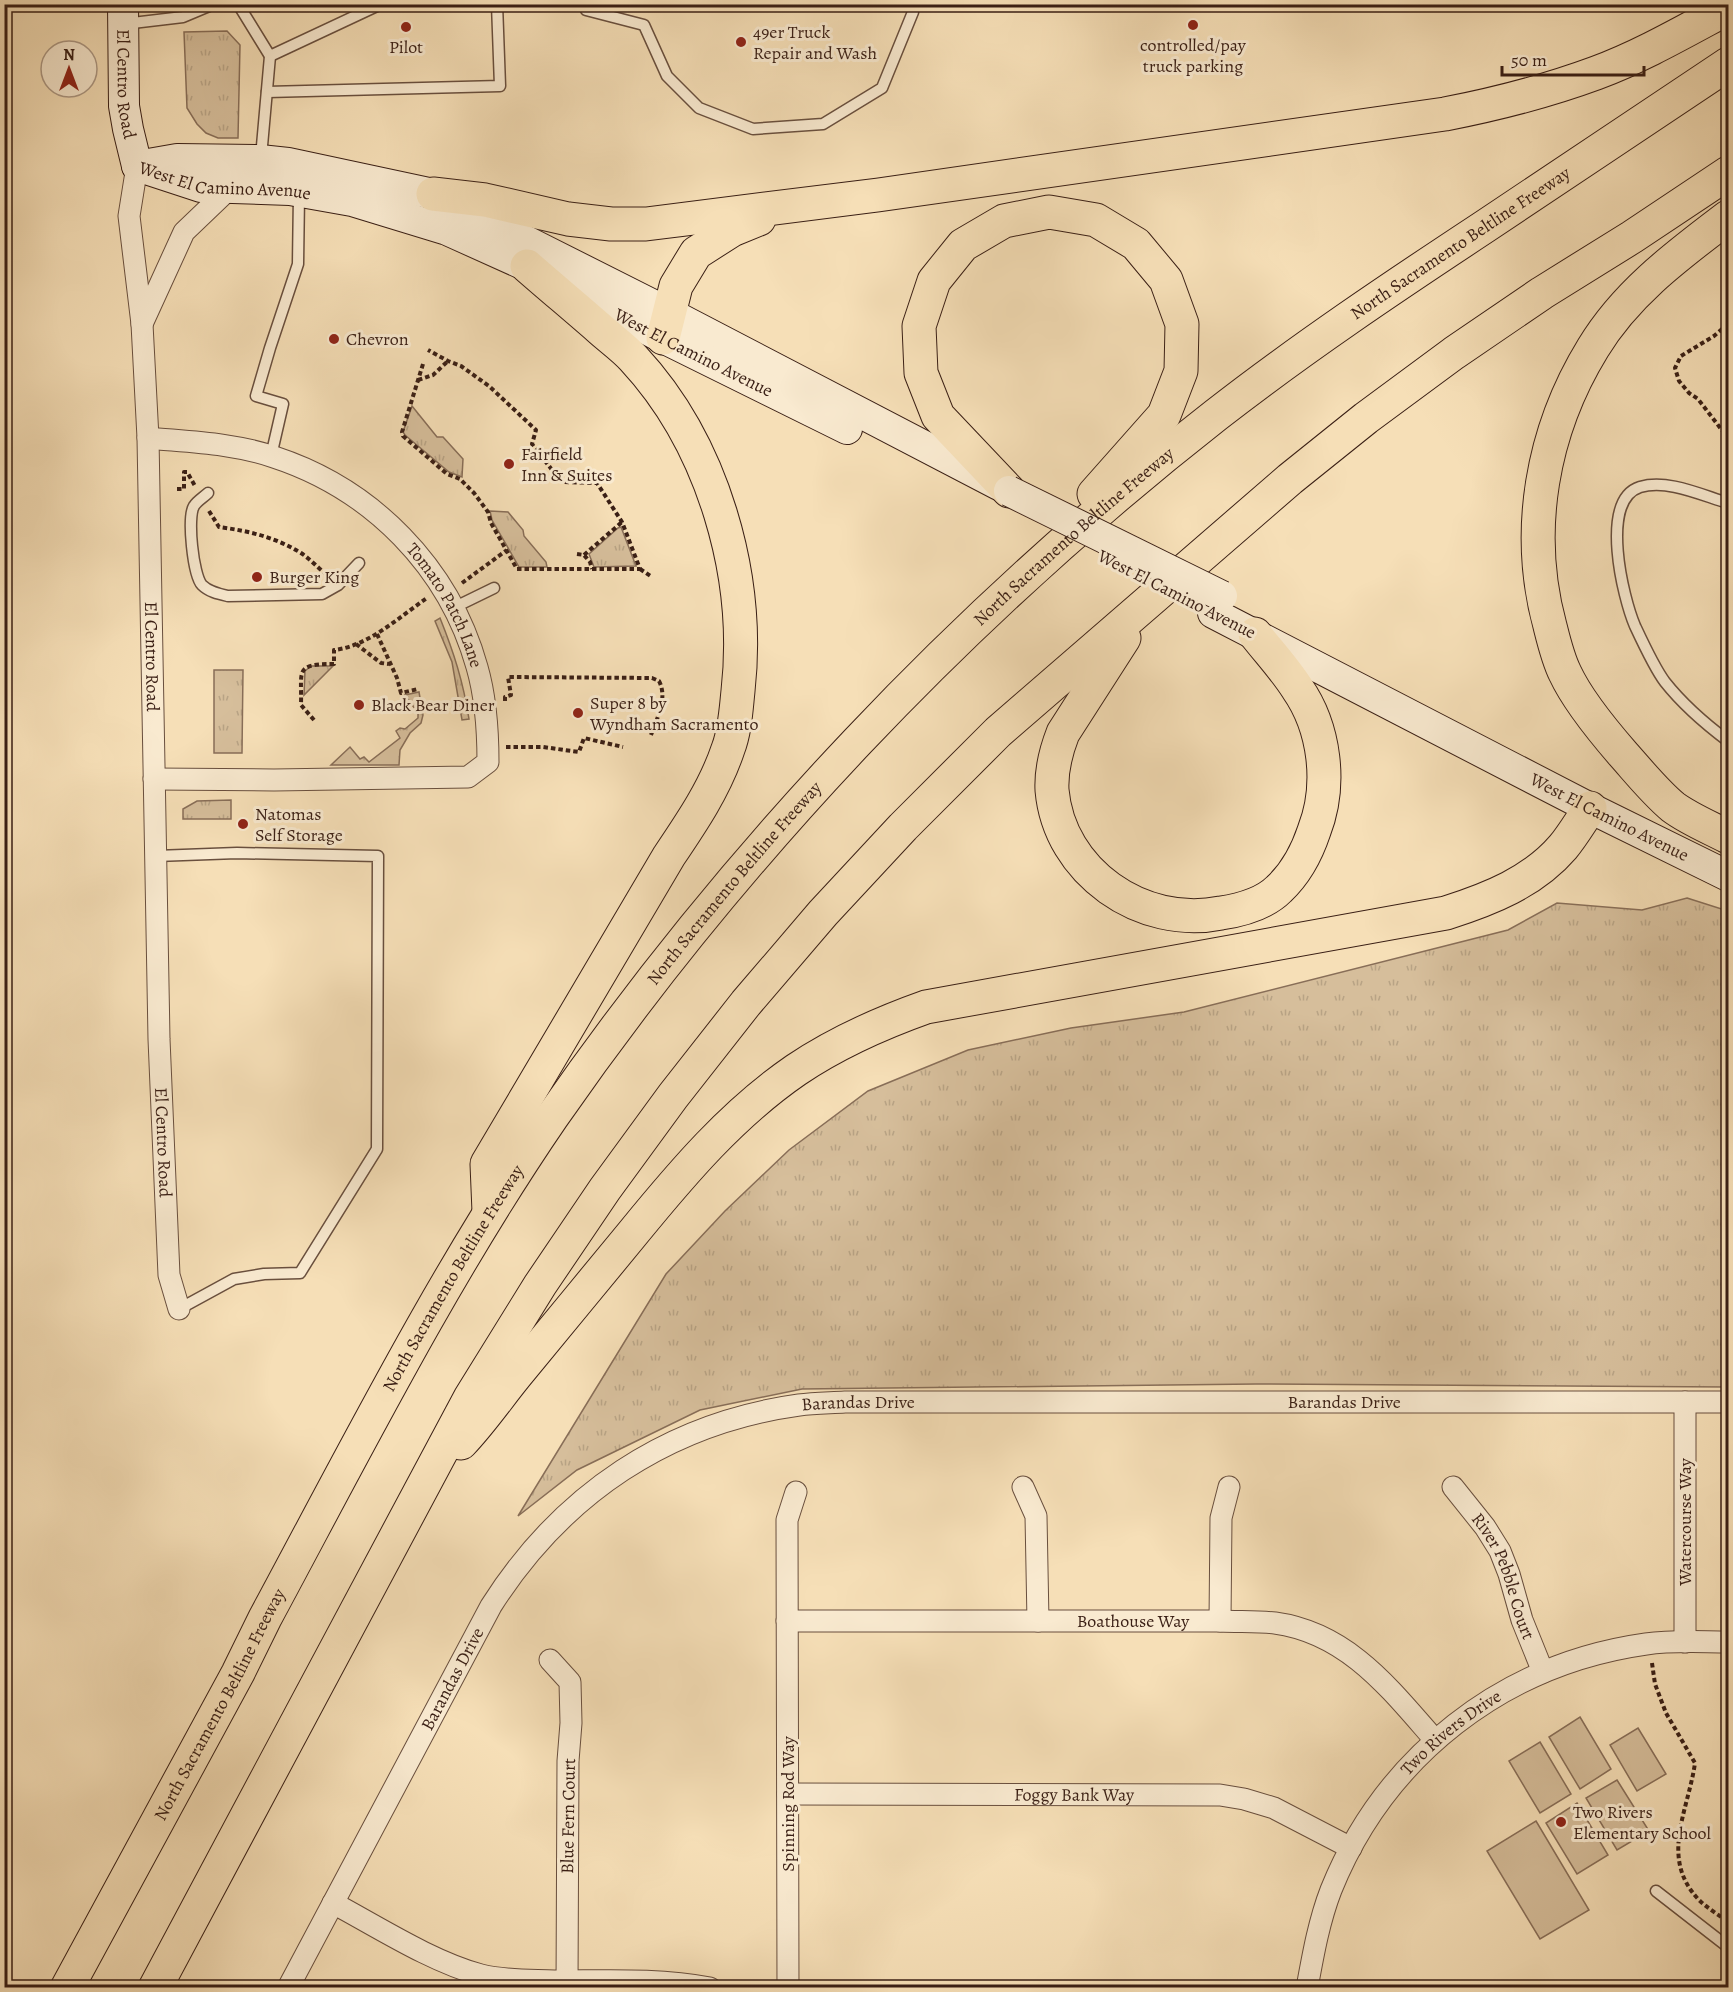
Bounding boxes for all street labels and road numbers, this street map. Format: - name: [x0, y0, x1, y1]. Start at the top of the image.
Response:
- street label: El Centro Road: [111, 29, 142, 142]
- street label: West El Camino Avenue: [135, 155, 313, 206]
- street label: North Sacramento Beltline Freeway: [1346, 160, 1575, 325]
- street label: West El Camino Avenue: [609, 302, 777, 402]
- street label: North Sacramento Beltline Freeway: [968, 441, 1179, 631]
- street label: Tomato Patch Lane: [401, 538, 489, 670]
- street label: West El Camino Avenue: [1093, 543, 1260, 644]
- street label: El Centro Road: [139, 601, 165, 712]
- street label: West El Camino Avenue: [1525, 767, 1693, 867]
- street label: North Sacramento Beltline Freeway: [641, 775, 827, 990]
- street label: El Centro Road: [149, 1087, 178, 1198]
- street label: North Sacramento Beltline Freeway: [377, 1159, 530, 1396]
- street label: Barandas Drive: [800, 1390, 915, 1417]
- street label: Barandas Drive: [1287, 1390, 1401, 1414]
- street label: Watercourse Way: [1673, 1457, 1697, 1587]
- street label: River Pebble Court: [1466, 1508, 1541, 1643]
- street label: North Sacramento Beltline Freeway: [148, 1583, 291, 1825]
- street label: Boathouse Way: [1077, 1609, 1190, 1633]
- street label: Barandas Drive: [415, 1623, 489, 1735]
- street label: Two Rivers Drive: [1395, 1684, 1505, 1780]
- street label: Spinning Rod Way: [776, 1735, 800, 1872]
- street label: Blue Fern Court: [555, 1758, 581, 1874]
- street label: Foggy Bank Way: [1014, 1783, 1135, 1807]

